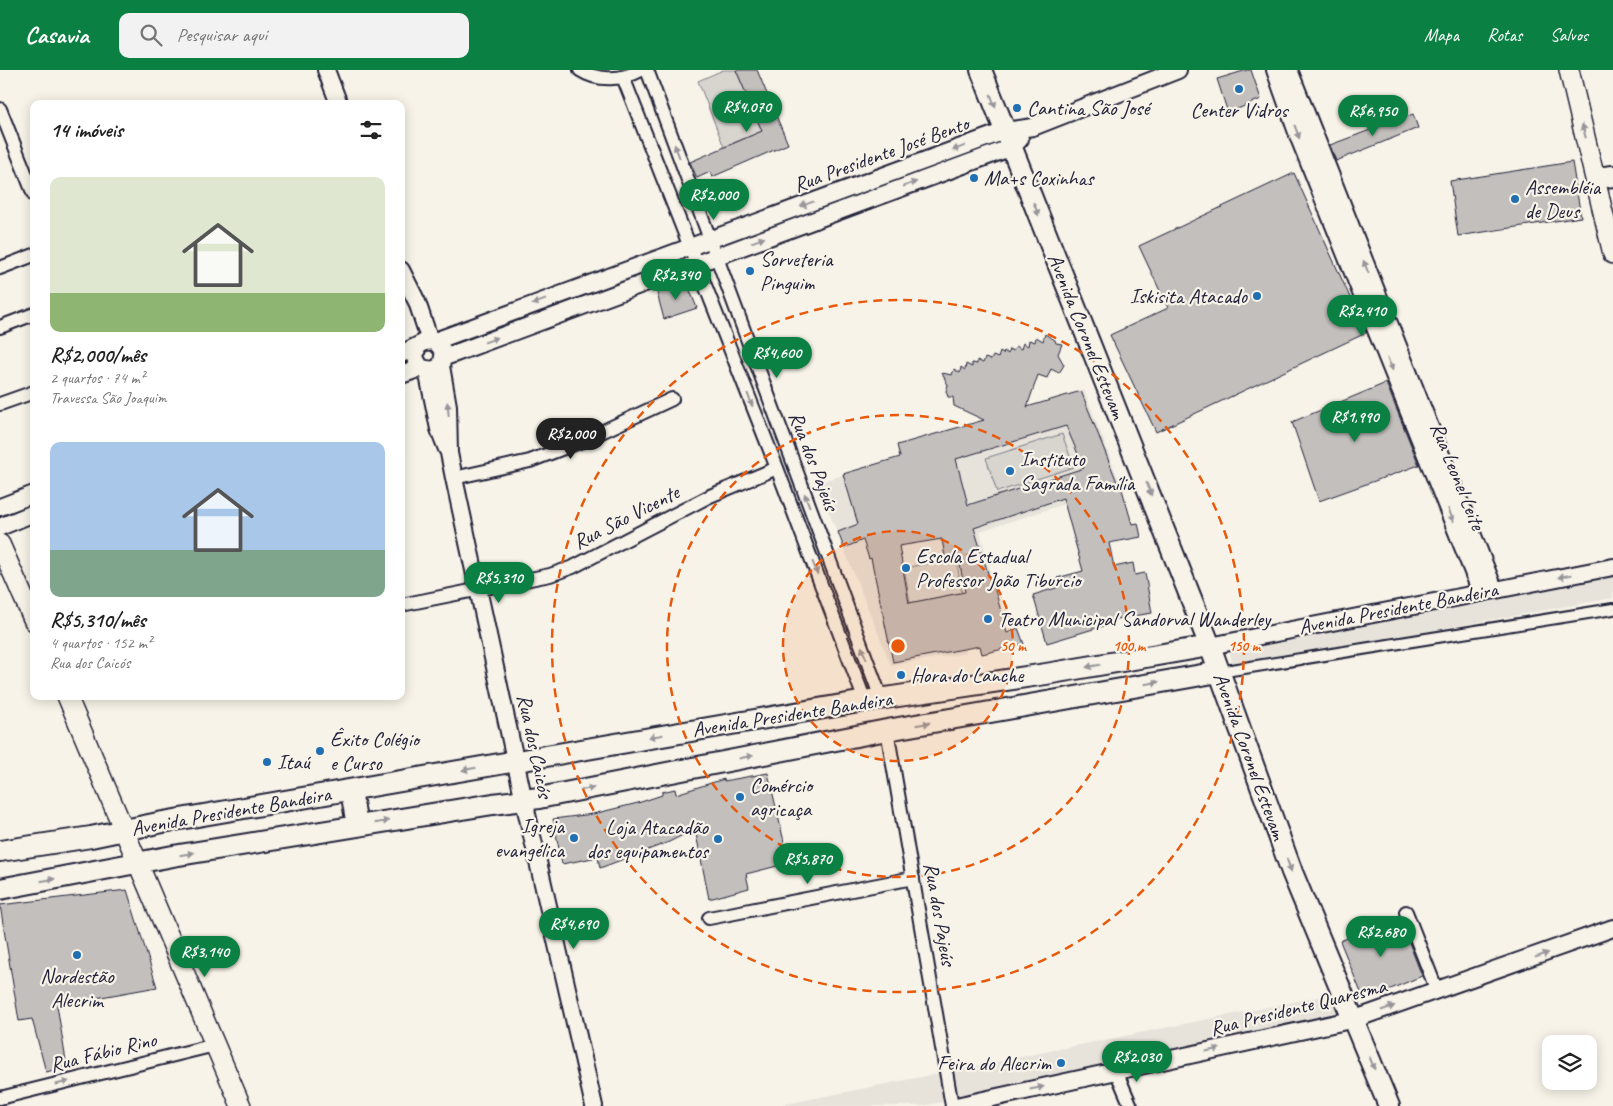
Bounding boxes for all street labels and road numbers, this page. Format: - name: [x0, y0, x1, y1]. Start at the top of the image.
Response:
- street label: Rua Presidente José Bento: [790, 109, 975, 198]
- street label: Avenida Coronel Estevam: [1042, 250, 1133, 424]
- street label: Rua dos Pajeús: [783, 408, 845, 516]
- street label: Rua Leonel Leite: [1425, 419, 1492, 535]
- street label: Rua São Vicente: [569, 478, 685, 555]
- street label: Avenida Presidente Bandeira: [1296, 576, 1501, 640]
- street label: Avenida Coronel Estevam: [1208, 669, 1293, 845]
- street label: Avenida Presidente Bandeira: [690, 685, 895, 743]
- street label: Rua dos Caicós: [511, 692, 559, 802]
- street label: Avenida Presidente Bandeira: [129, 780, 334, 841]
- street label: Rua dos Pajeús: [918, 861, 962, 969]
- street label: Rua Presidente Quaresma: [1207, 972, 1391, 1041]
- street label: Rua Fábio Rino: [47, 1026, 160, 1078]

